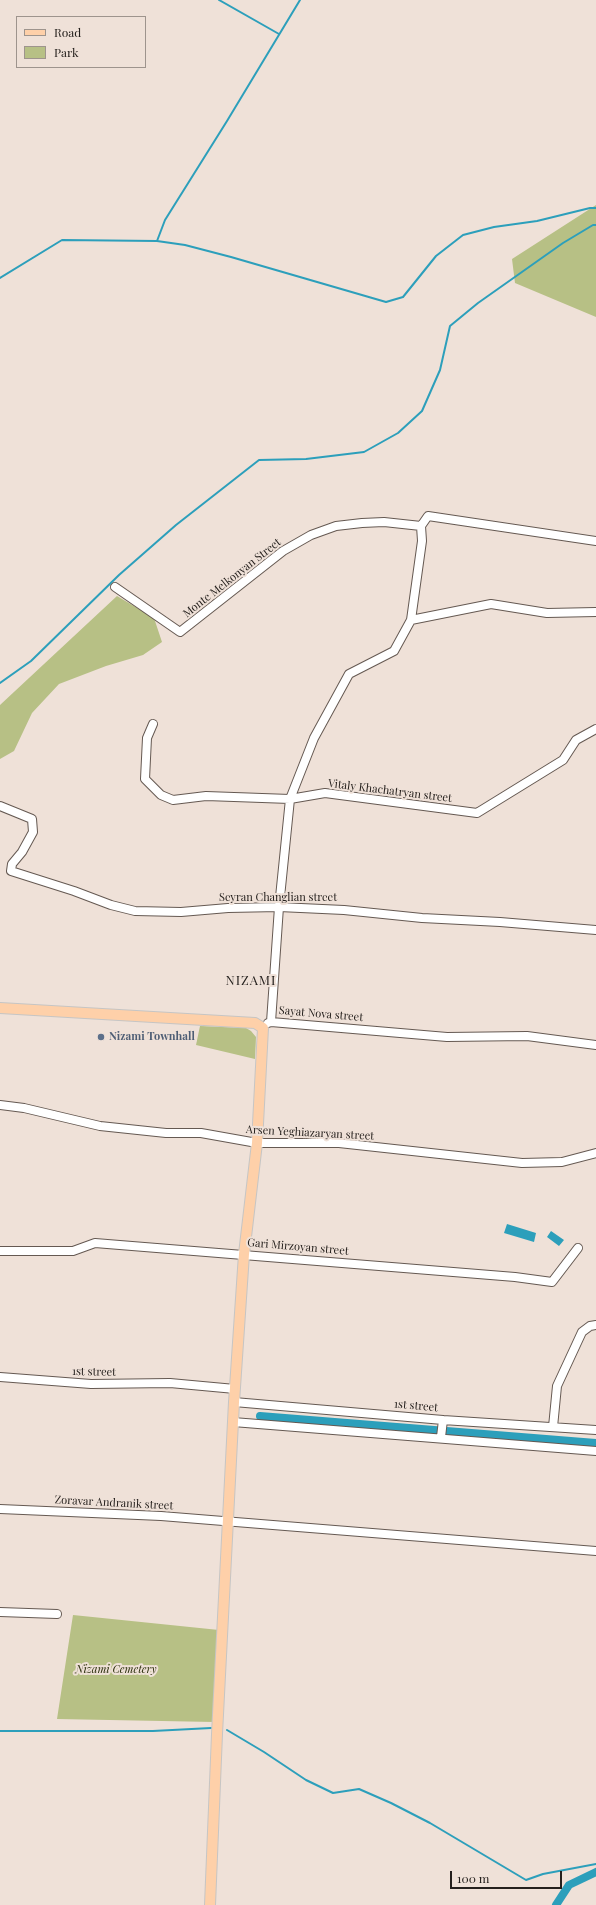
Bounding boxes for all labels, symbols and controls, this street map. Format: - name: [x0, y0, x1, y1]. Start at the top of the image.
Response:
- legend: [16, 16, 146, 68]
- text: Road: [54, 24, 81, 40]
- text: Park: [54, 44, 79, 60]
- street label: Monte Melkonyan Street: [181, 536, 283, 620]
- street label: Vitaly Khachatryan street: [327, 777, 453, 805]
- street label: Seyran Changlian street: [219, 891, 337, 905]
- district label: NIZAMI: [226, 973, 276, 989]
- street label: Sayat Nova street: [278, 1004, 364, 1024]
- place label: Nizami Townhall: [109, 1030, 195, 1044]
- marker: Nizami Townhall: [96, 1032, 106, 1042]
- street label: Arsen Yeghiazaryan street: [246, 1123, 374, 1143]
- street label: Gari Mirzoyan street: [247, 1236, 349, 1258]
- street label: 1st street: [72, 1365, 116, 1379]
- street label: 1st street: [393, 1398, 439, 1414]
- street label: Zoravar Andranik street: [54, 1493, 174, 1513]
- park label: Nizami Cemetery: [75, 1663, 157, 1677]
- scale bar: [452, 1863, 564, 1889]
- text: 100 m: [457, 1870, 489, 1886]

